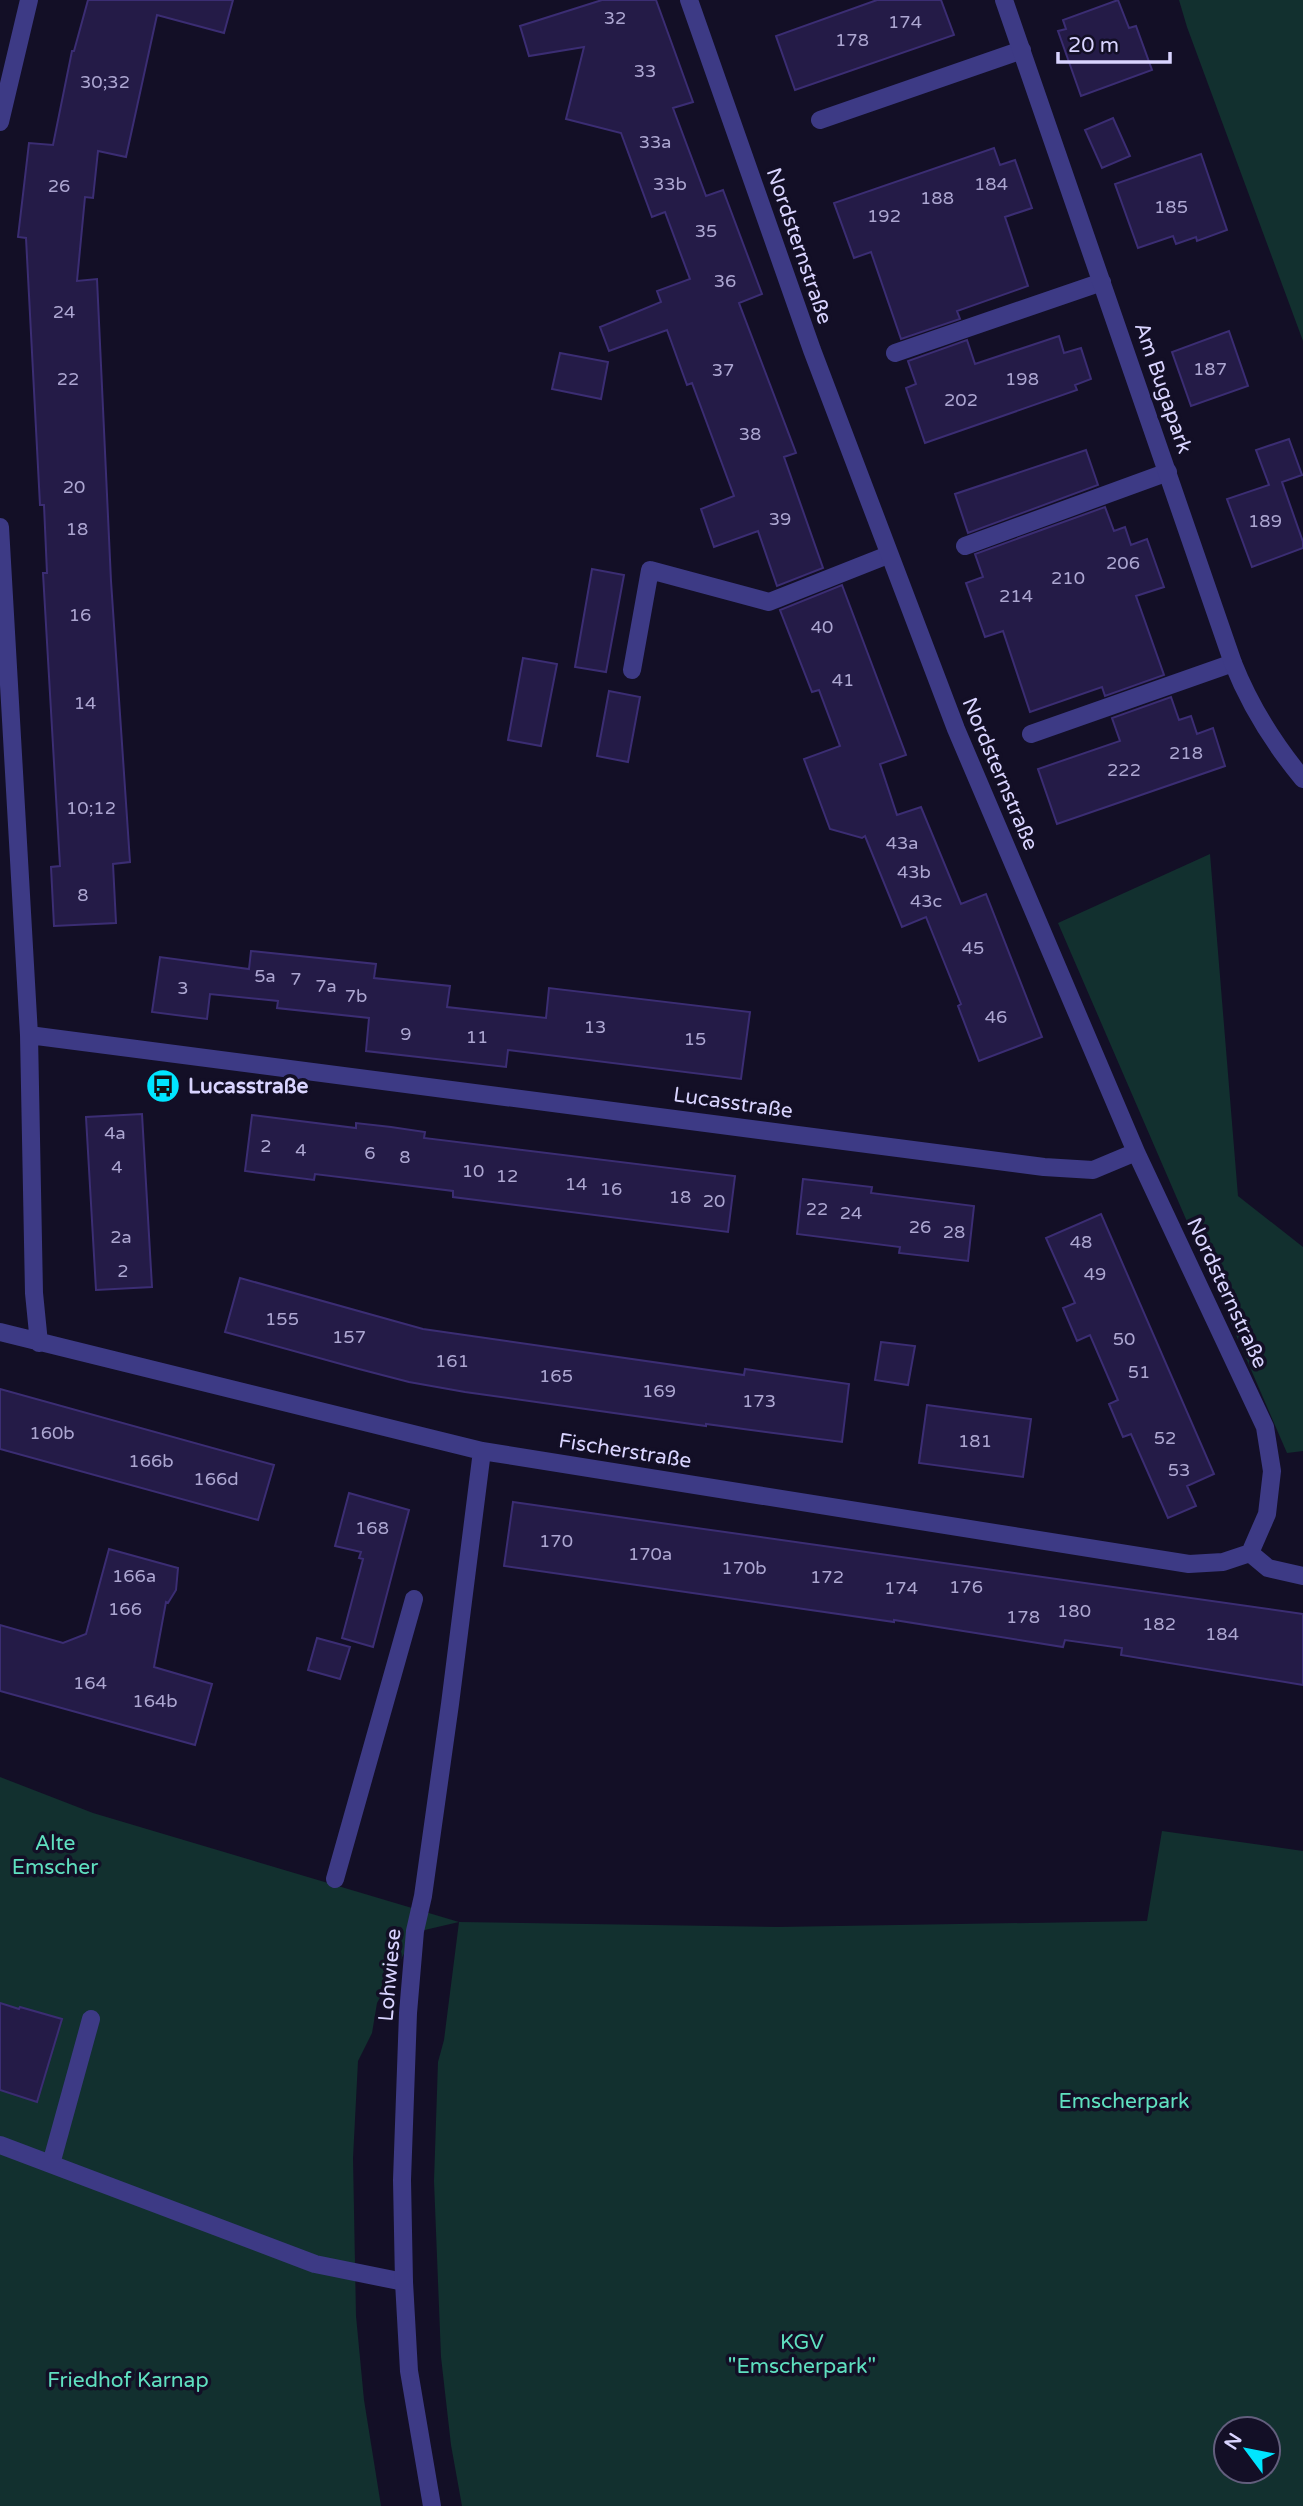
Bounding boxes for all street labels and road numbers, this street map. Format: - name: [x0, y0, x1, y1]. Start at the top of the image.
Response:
- street label: Nordsternstraße: [761, 165, 837, 327]
- street label: Am Bugapark: [1129, 319, 1197, 457]
- street label: Nordsternstraße: [957, 694, 1043, 854]
- street label: Lucasstraße: [672, 1082, 795, 1124]
- street label: Nordsternstraße: [1181, 1214, 1273, 1372]
- street label: Fischerstraße: [557, 1428, 693, 1474]
- street label: Lohwiese: [373, 1927, 407, 2023]

